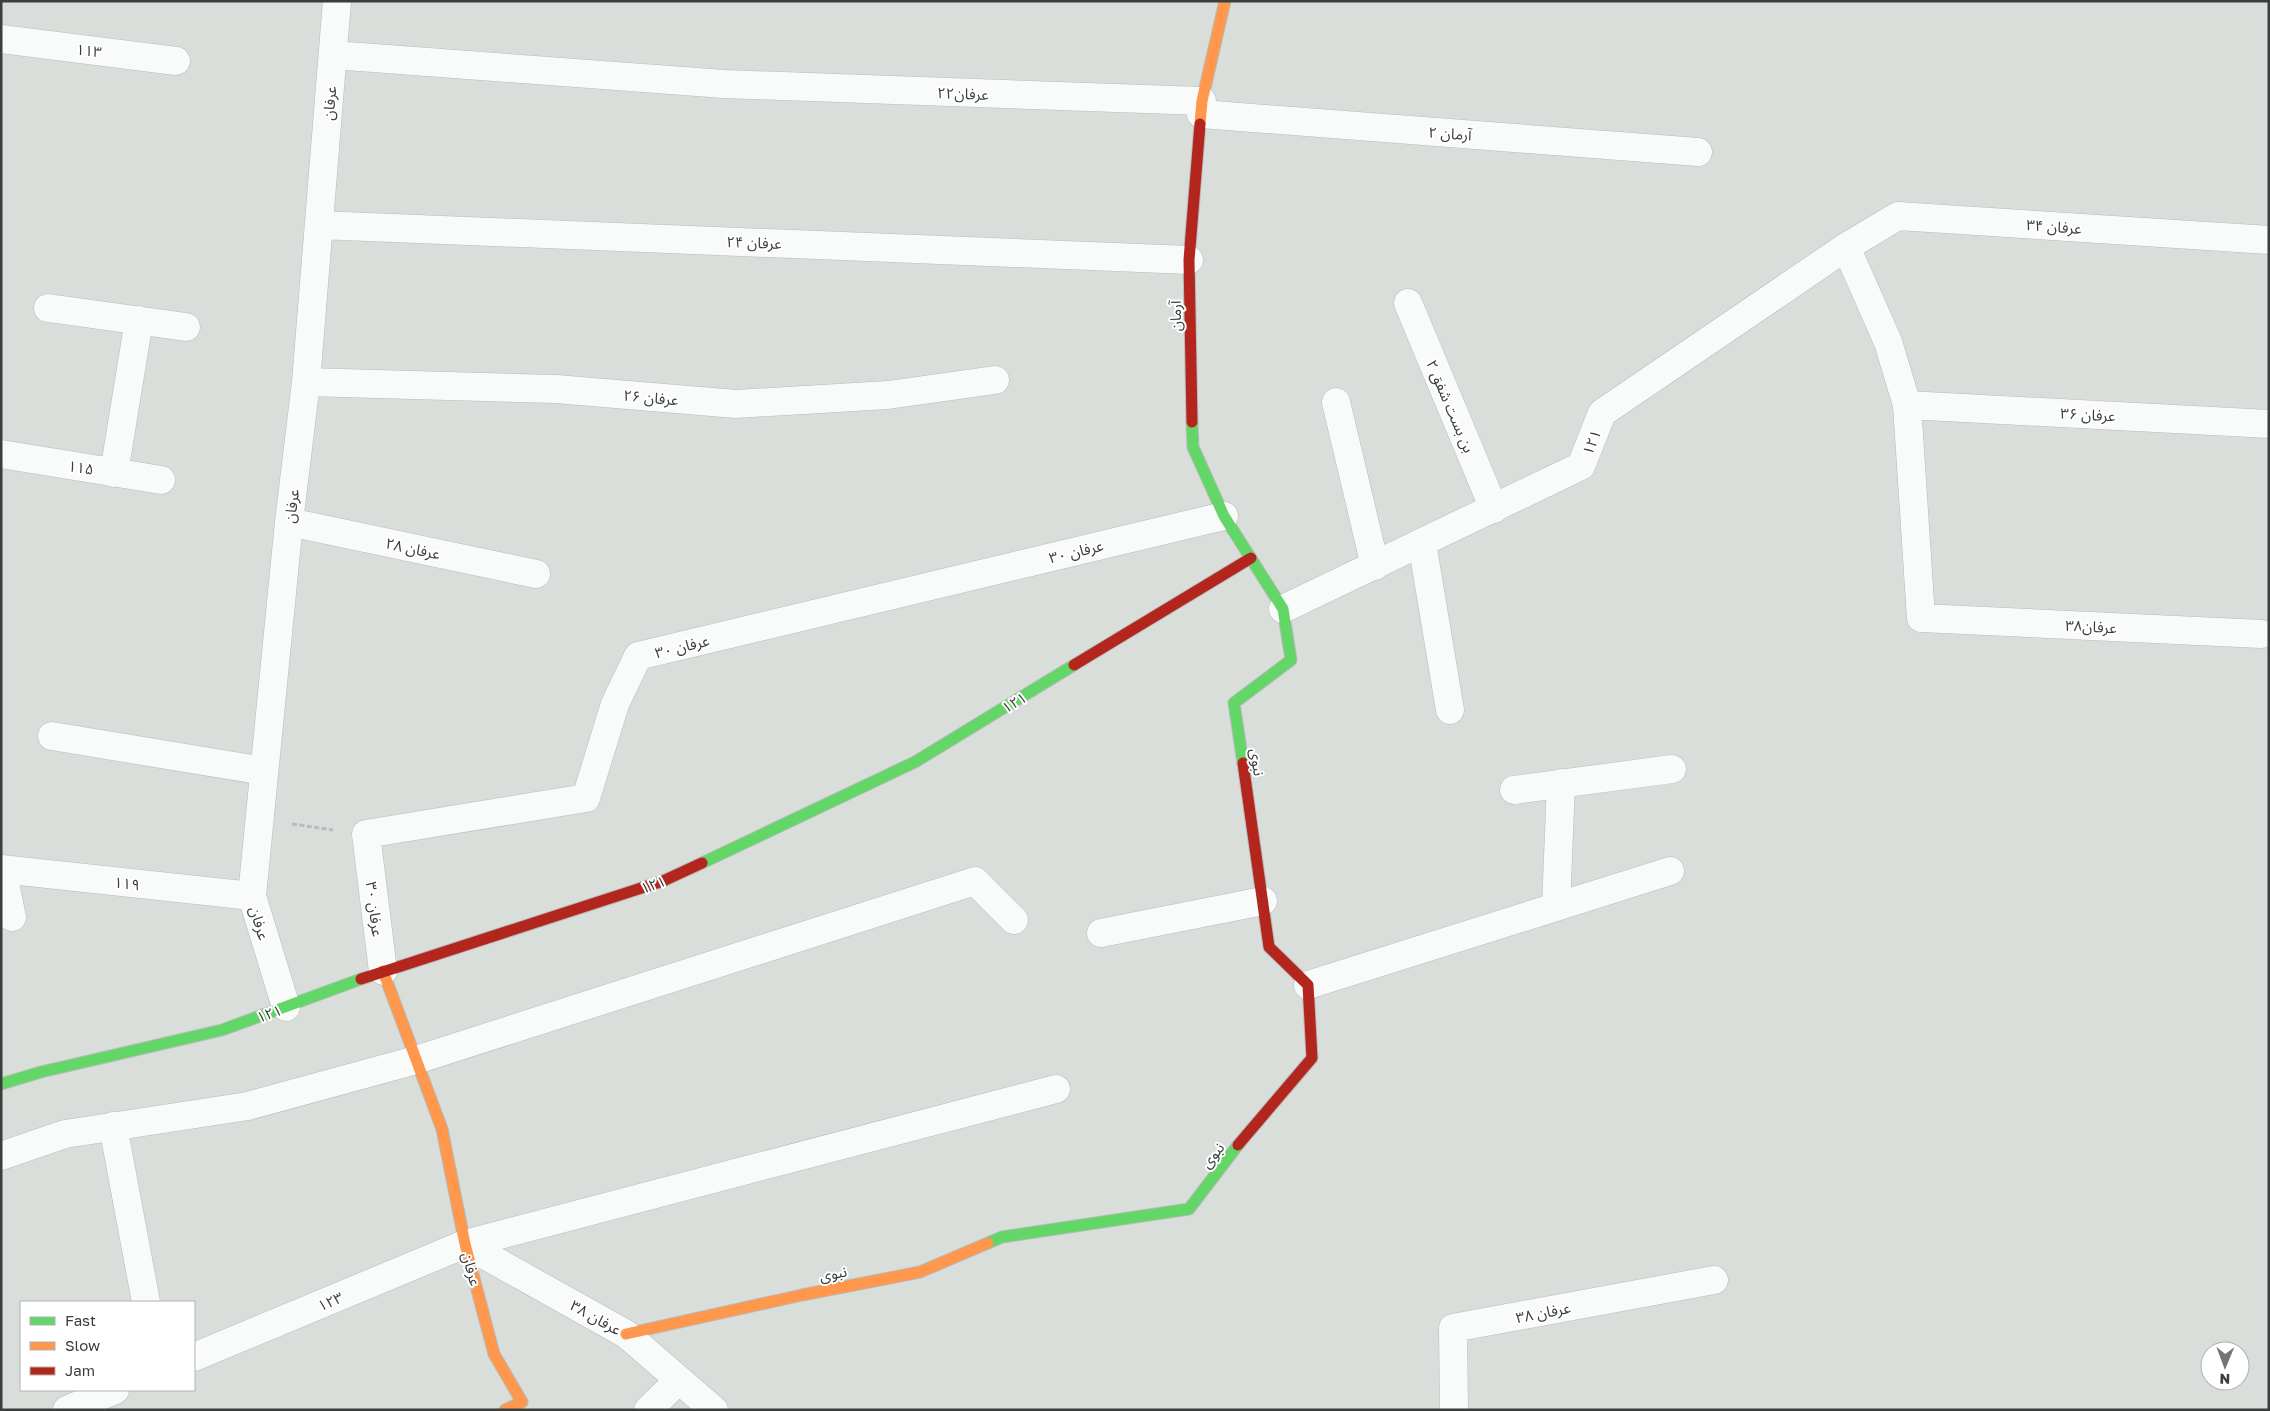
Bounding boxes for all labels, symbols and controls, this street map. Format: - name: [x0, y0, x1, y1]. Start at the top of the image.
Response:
- street label: ۱۱۳: [75, 39, 103, 61]
- street label: عرفان۲۲: [937, 83, 990, 104]
- street label: عرفان: [319, 85, 340, 121]
- street label: آرمان ۲: [1428, 123, 1473, 145]
- street label: عرفان ۳۴: [2026, 215, 2083, 238]
- street label: عرفان ۲۴: [726, 232, 782, 253]
- street label: آرمان: [1166, 300, 1185, 332]
- street label: بن بست شفق ۲: [1421, 357, 1479, 456]
- street label: عرفان ۲۶: [623, 386, 680, 409]
- street label: عرفان ۳۶: [2060, 404, 2117, 425]
- street label: ۱۲۱: [1578, 427, 1604, 457]
- street label: ۱۱۵: [67, 456, 95, 478]
- street label: عرفان: [280, 487, 303, 524]
- street label: عرفان ۲۸: [384, 533, 442, 564]
- street label: عرفان ۳۰: [1047, 535, 1106, 567]
- street label: عرفان۳۸: [2065, 616, 2118, 637]
- street label: عرفان ۳۰: [653, 630, 712, 662]
- street label: ۱۲۱: [998, 688, 1030, 716]
- street label: نبوی: [1246, 747, 1269, 777]
- street label: ۱۲۱: [638, 871, 668, 897]
- street label: ۱۱۹: [113, 873, 141, 893]
- street label: عرفان ۳۰: [362, 880, 387, 938]
- street label: عرفان: [245, 904, 274, 943]
- street label: ۱۲۱: [254, 1000, 284, 1026]
- street label: نبوی: [1196, 1139, 1228, 1172]
- street label: عرفان: [458, 1250, 485, 1289]
- street label: نبوی: [818, 1262, 848, 1285]
- street label: ۱۲۳: [315, 1288, 346, 1314]
- street label: عرفان ۳۸: [567, 1296, 625, 1339]
- street label: عرفان ۳۸: [1514, 1298, 1572, 1327]
- legend: [20, 1301, 195, 1391]
- text: Fast: [65, 1311, 96, 1329]
- text: Slow: [65, 1336, 100, 1354]
- north arrow: [2200, 1341, 2250, 1391]
- text: Jam: [65, 1361, 95, 1379]
- text: N: [2219, 1371, 2230, 1388]

